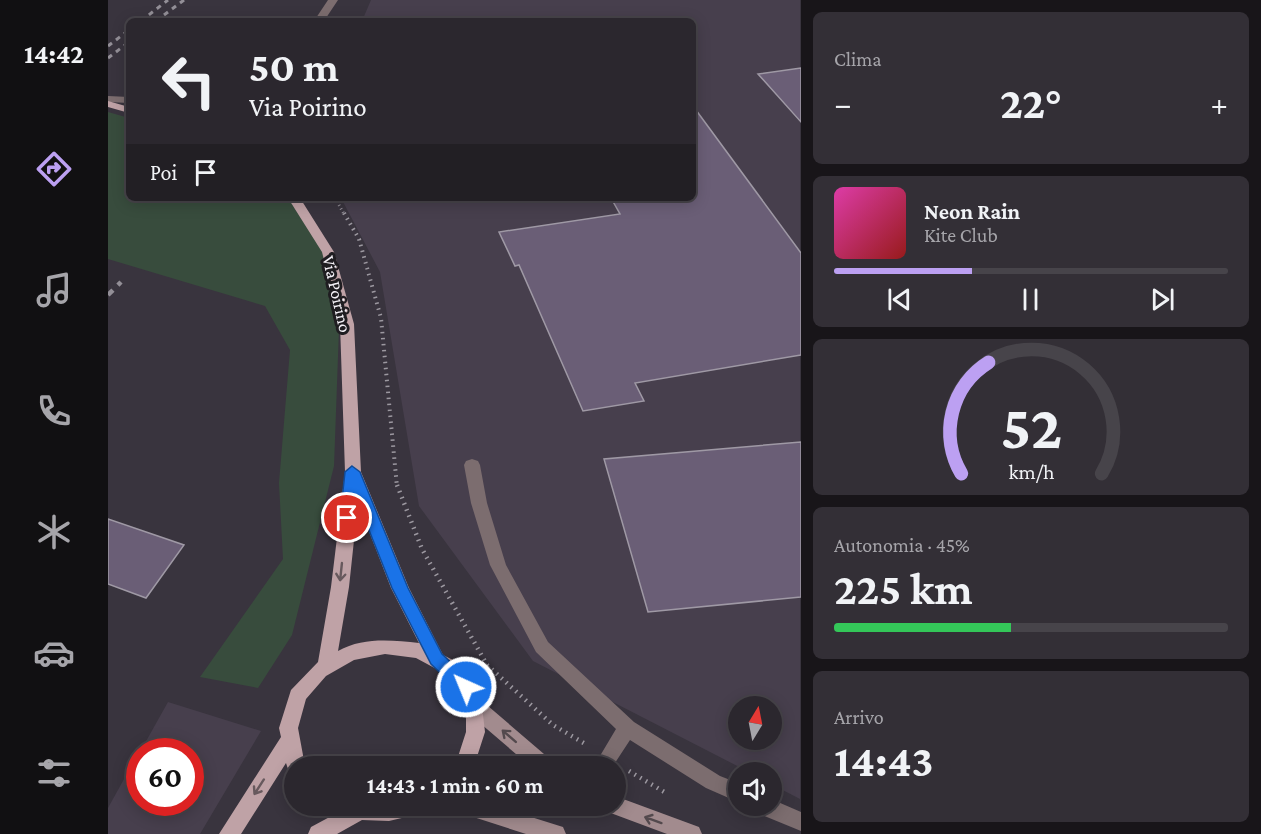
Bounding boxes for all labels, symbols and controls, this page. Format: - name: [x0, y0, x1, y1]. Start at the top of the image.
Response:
- text: 14:42: [24, 39, 84, 69]
- icon: left: [150, 42, 228, 120]
- text: 50 m: [249, 43, 339, 90]
- text: Clima: [834, 48, 882, 70]
- text: 22°: [1000, 78, 1062, 128]
- text: −: [834, 85, 851, 122]
- text: +: [1211, 85, 1228, 122]
- text: Via Poirino: [249, 92, 367, 122]
- icon: directions: [33, 148, 75, 190]
- icon: arrive: [189, 156, 222, 189]
- text: Poi: [150, 160, 177, 185]
- text: Neon Rain: [924, 199, 1020, 224]
- text: Kite Club: [924, 224, 998, 246]
- street label: Via Poirino: [318, 254, 356, 335]
- icon: music: [33, 269, 75, 311]
- icon: previous: [883, 283, 916, 316]
- icon: pause: [1014, 283, 1047, 316]
- icon: next: [1146, 283, 1179, 316]
- icon: phone: [33, 390, 75, 432]
- text: 52: [1000, 392, 1062, 461]
- text: km/h: [1008, 460, 1055, 484]
- pin: [321, 492, 372, 543]
- icon: arrive: [330, 501, 363, 534]
- icon: climate: [33, 511, 75, 553]
- text: Autonomia · 45%: [834, 534, 970, 556]
- one-way arrow: [335, 561, 346, 581]
- text: 225 km: [834, 564, 973, 614]
- icon: car: [33, 632, 75, 674]
- position arrow: [434, 655, 498, 719]
- north arrow: [728, 696, 782, 750]
- map controls: [728, 696, 782, 816]
- text: Arrivo: [834, 706, 884, 728]
- one-way arrow: [501, 730, 517, 743]
- text: 14:43: [834, 736, 933, 786]
- speed limit sign: 60: [126, 738, 204, 816]
- icon: filters: [33, 752, 75, 794]
- button: sound: [728, 762, 782, 816]
- text: 14:43 · 1 min · 60 m: [367, 773, 543, 798]
- one-way arrow: [252, 779, 265, 796]
- one-way arrow: [644, 814, 663, 825]

